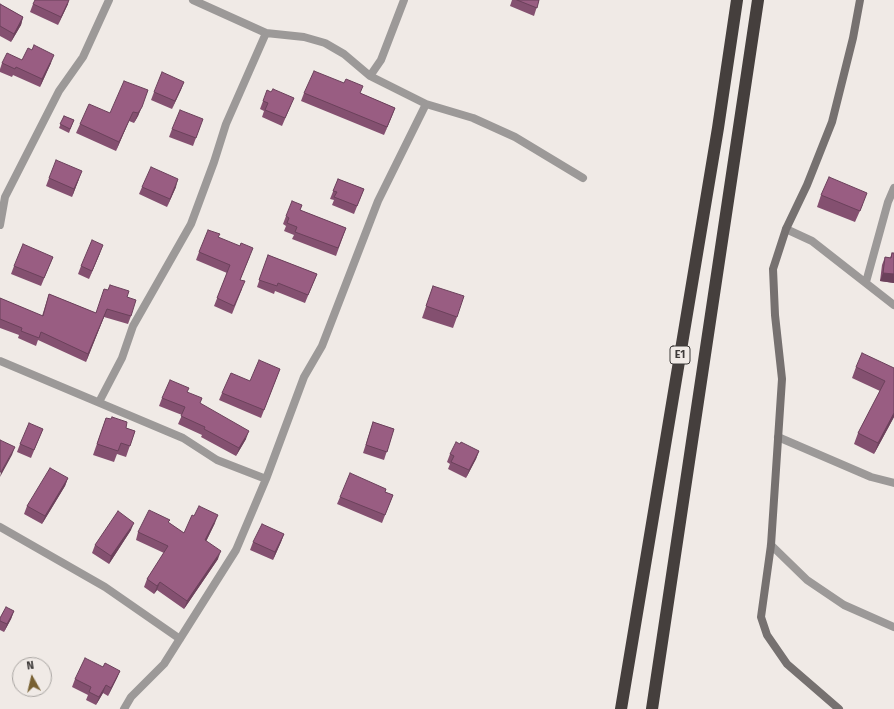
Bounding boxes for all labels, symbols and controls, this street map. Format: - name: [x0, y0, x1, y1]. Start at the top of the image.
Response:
- road number: E1: [670, 346, 690, 364]
- north arrow: [12, 657, 52, 697]
- text: N: [26, 659, 35, 673]

